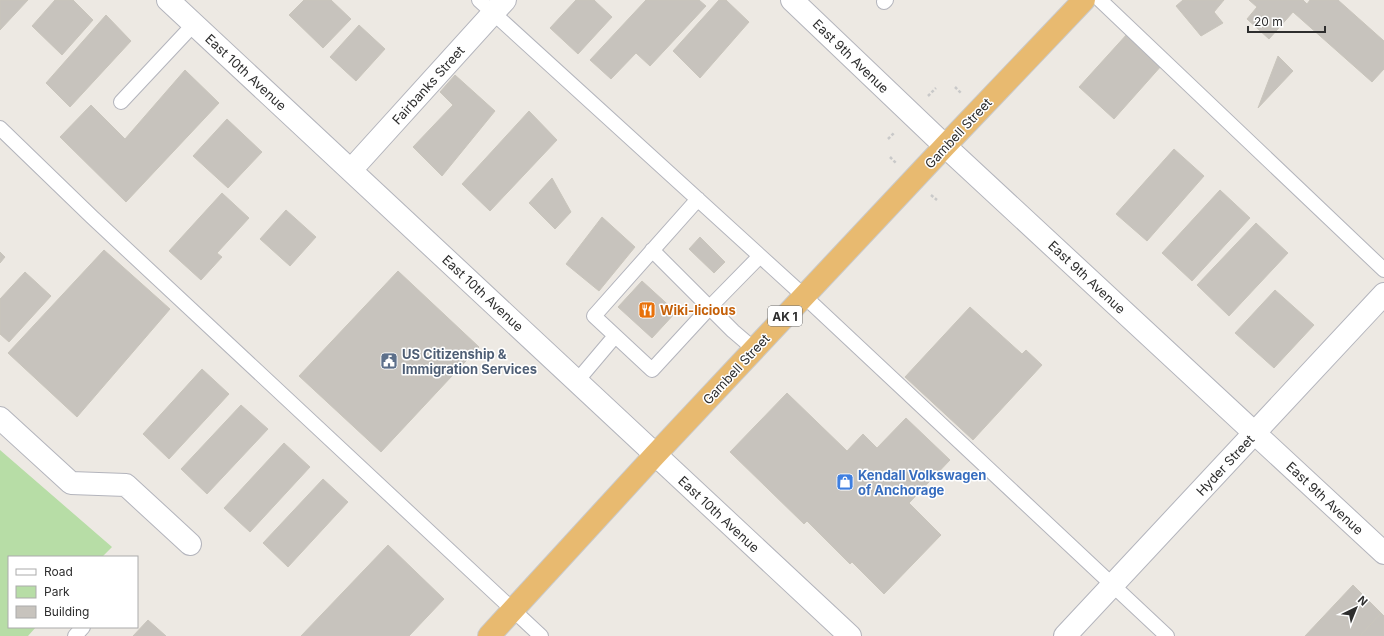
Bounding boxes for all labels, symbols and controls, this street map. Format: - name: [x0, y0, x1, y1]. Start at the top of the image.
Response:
- scale bar: [1248, 8, 1325, 34]
- text: 20 m: [1254, 14, 1283, 29]
- street label: East 9th Avenue: [810, 16, 892, 96]
- street label: East 10th Avenue: [202, 30, 290, 114]
- street label: Fairbanks Street: [388, 42, 468, 128]
- street label: Gambell Street: [921, 94, 995, 172]
- street label: East 9th Avenue: [1045, 237, 1129, 317]
- street label: East 10th Avenue: [439, 251, 527, 335]
- restaurant icon: Wiki-licious: [637, 300, 657, 320]
- place label: Wiki-licious: [660, 302, 736, 318]
- road number: AK 1: [768, 306, 802, 326]
- street label: Gambell Street: [699, 330, 773, 408]
- place label: US Citizenship & Immigration Services: [402, 346, 537, 377]
- public building icon: US Citizenship & Immigration Services: [379, 351, 399, 371]
- street label: Hyder Street: [1193, 431, 1257, 499]
- street label: East 9th Avenue: [1283, 458, 1367, 538]
- place label: Kendall Volkswagen of Anchorage: [858, 467, 986, 498]
- street label: East 10th Avenue: [675, 472, 763, 556]
- shop icon: Kendall Volkswagen of Anchorage: [835, 472, 855, 492]
- legend: [8, 556, 138, 628]
- text: Road: [44, 564, 73, 579]
- text: Park: [44, 584, 70, 599]
- north arrow: [1336, 588, 1376, 628]
- text: N: [1355, 593, 1371, 609]
- text: Building: [44, 604, 89, 619]

